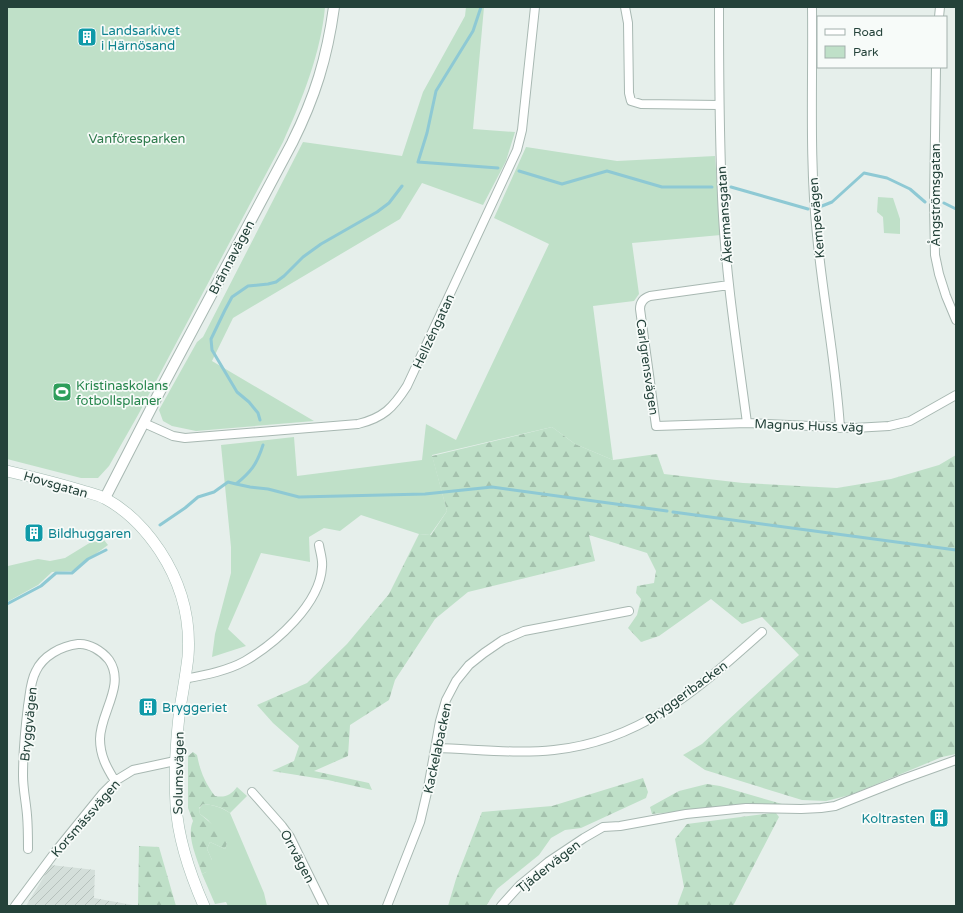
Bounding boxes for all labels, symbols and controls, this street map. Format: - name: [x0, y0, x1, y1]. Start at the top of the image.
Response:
- legend: [817, 16, 947, 68]
- place label: Landsarkivet i Härnösand: [101, 23, 180, 54]
- text: Road: [853, 25, 883, 39]
- building icon: Landsarkivet i Härnösand: [76, 26, 98, 48]
- text: Park: [853, 45, 879, 59]
- park label: Vanföresparken: [89, 131, 185, 147]
- street label: Ångströmsgatan: [927, 143, 944, 247]
- street label: Åkermansgatan: [713, 166, 736, 264]
- street label: Kempevägen: [805, 177, 829, 259]
- street label: Brännavägen: [206, 218, 258, 297]
- street label: Hellzéngatan: [410, 291, 458, 371]
- street label: Carlgrensvägen: [632, 318, 662, 416]
- place label: Kristinaskolans fotbollsplaner: [76, 378, 168, 409]
- sports icon: Kristinaskolans fotbollsplaner: [51, 381, 73, 403]
- street label: Magnus Huss väg: [754, 416, 864, 436]
- street label: Hovsgatan: [22, 468, 90, 502]
- building icon: Bildhuggaren: [23, 522, 45, 544]
- place label: Bildhuggaren: [48, 526, 131, 542]
- street label: Bryggeribacken: [642, 658, 731, 728]
- street label: Bryggvägen: [17, 686, 41, 762]
- building icon: Bryggeriet: [137, 696, 159, 718]
- place label: Bryggeriet: [162, 700, 227, 716]
- street label: Kackelabacken: [421, 701, 455, 795]
- street label: Solumsvägen: [170, 731, 188, 815]
- street label: Korsmässvägen: [48, 777, 124, 861]
- building icon: Koltrasten: [928, 807, 950, 829]
- place label: Koltrasten: [862, 811, 925, 827]
- street label: Orrvägen: [276, 827, 318, 886]
- street label: Tjädervägen: [514, 837, 584, 897]

